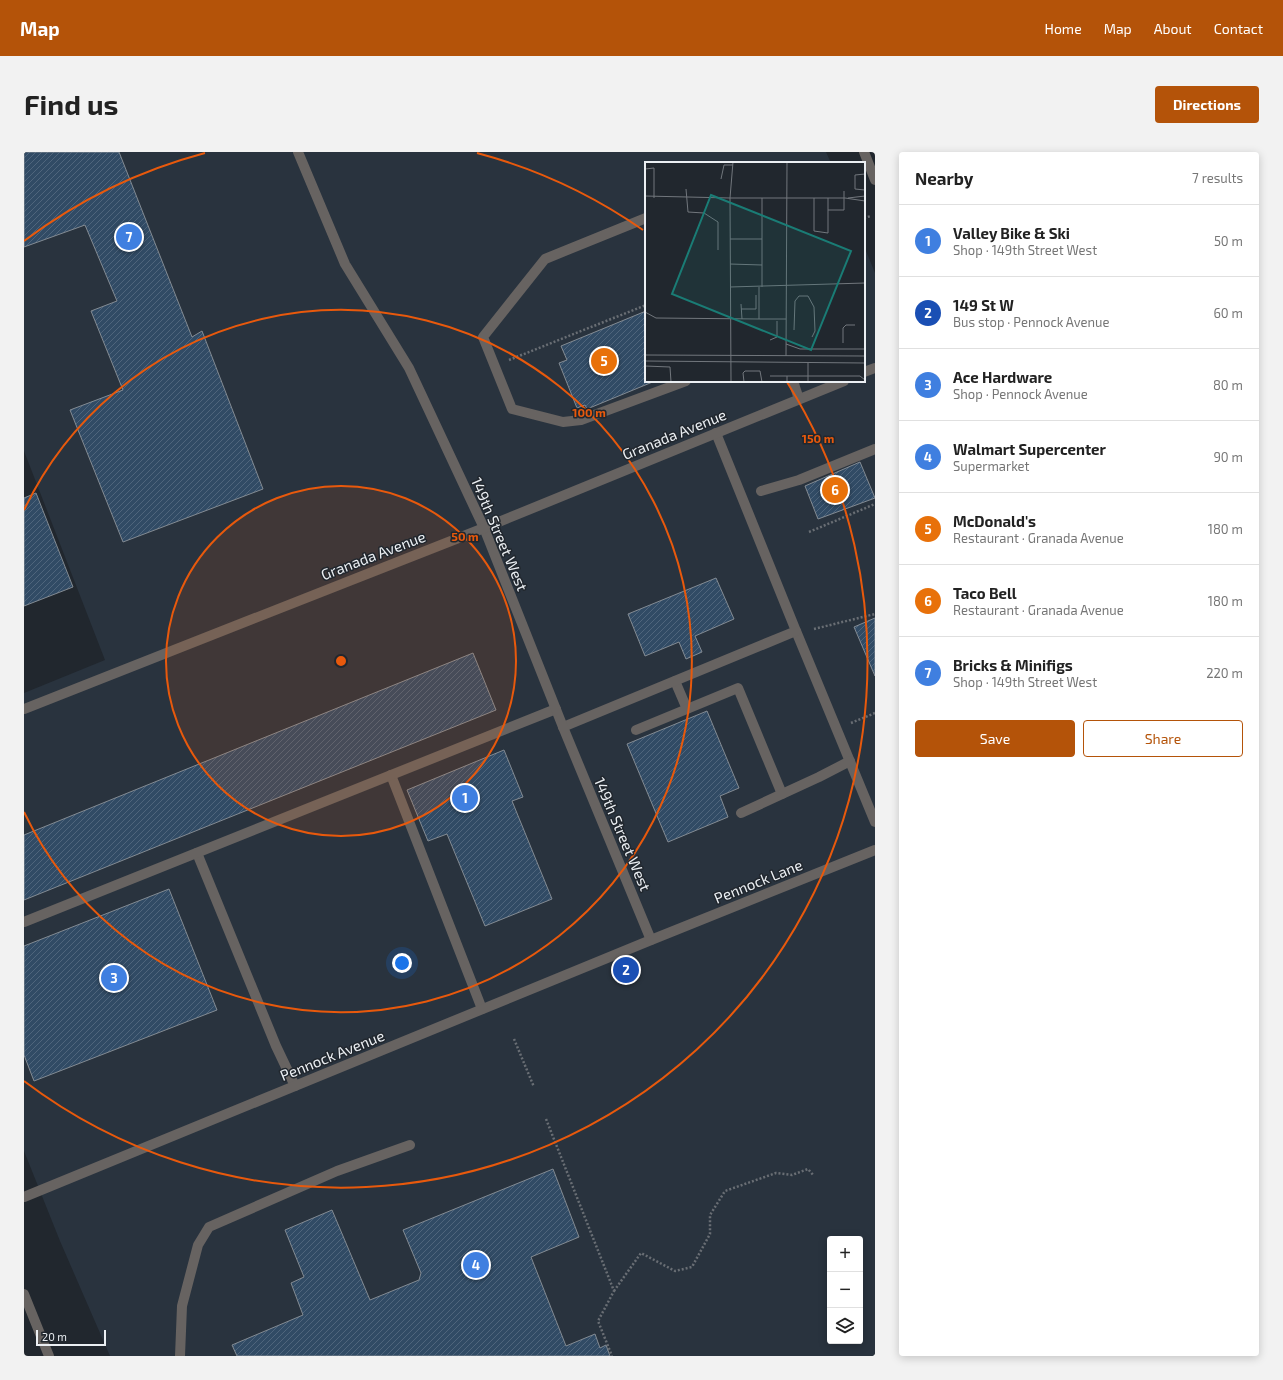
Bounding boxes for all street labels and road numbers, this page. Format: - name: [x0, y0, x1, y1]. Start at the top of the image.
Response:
- street label: Granada Avenue: [619, 405, 729, 463]
- street label: 149th Street West: [468, 474, 532, 594]
- street label: Granada Avenue: [318, 527, 428, 583]
- street label: 149th Street West: [591, 774, 655, 894]
- street label: Pennock Lane: [711, 855, 805, 907]
- street label: Pennock Avenue: [277, 1026, 387, 1084]

